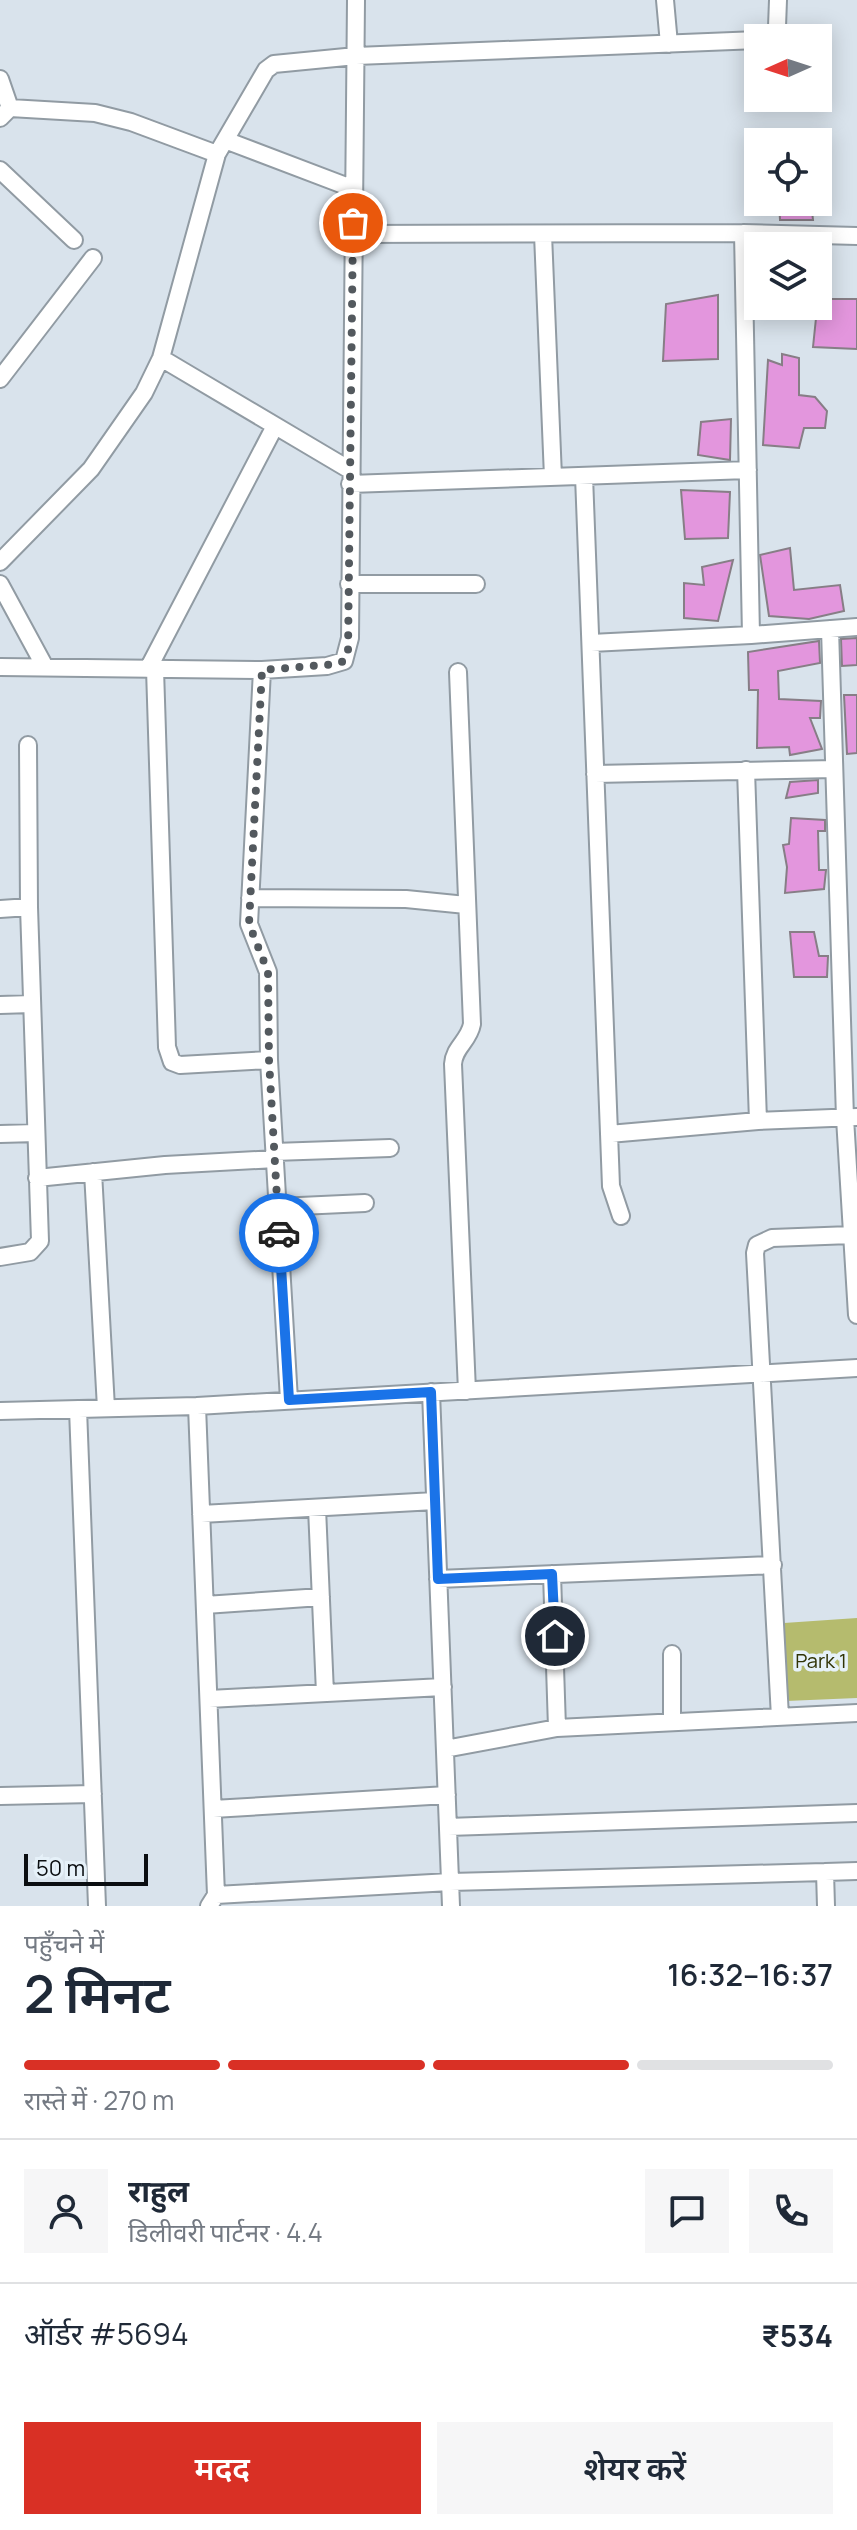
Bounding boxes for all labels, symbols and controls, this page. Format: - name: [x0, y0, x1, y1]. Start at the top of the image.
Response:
- north arrow: [744, 24, 832, 112]
- map controls: [744, 24, 832, 320]
- button: locate: [744, 128, 832, 216]
- pin: [319, 189, 387, 257]
- icon: bag: [331, 201, 375, 245]
- button: layers: [744, 232, 832, 320]
- courier: [239, 1193, 319, 1273]
- icon: car: [257, 1211, 301, 1255]
- pin: [521, 1602, 589, 1670]
- icon: home: [533, 1614, 577, 1658]
- park label: Park 1: [795, 1647, 847, 1674]
- scale bar: [24, 1850, 148, 1886]
- text: 50 m: [36, 1853, 85, 1883]
- text: पहुँचने में: [24, 1925, 104, 1961]
- text: 16:32–16:37: [667, 1954, 833, 1995]
- text: 2 मिनट: [24, 1958, 170, 2029]
- text: रास्ते में · 270 m: [24, 2082, 174, 2118]
- button: person: [24, 2169, 108, 2253]
- button: chat: [645, 2169, 729, 2253]
- button: phone: [749, 2169, 833, 2253]
- text: राहुल: [128, 2170, 189, 2211]
- text: डिलीवरी पार्टनर · 4.4: [128, 2214, 323, 2250]
- text: ऑर्डर #5694: [24, 2313, 189, 2354]
- text: ₹534: [761, 2315, 833, 2356]
- button: मदद: [24, 2422, 421, 2514]
- button: शेयर करें: [437, 2422, 833, 2514]

